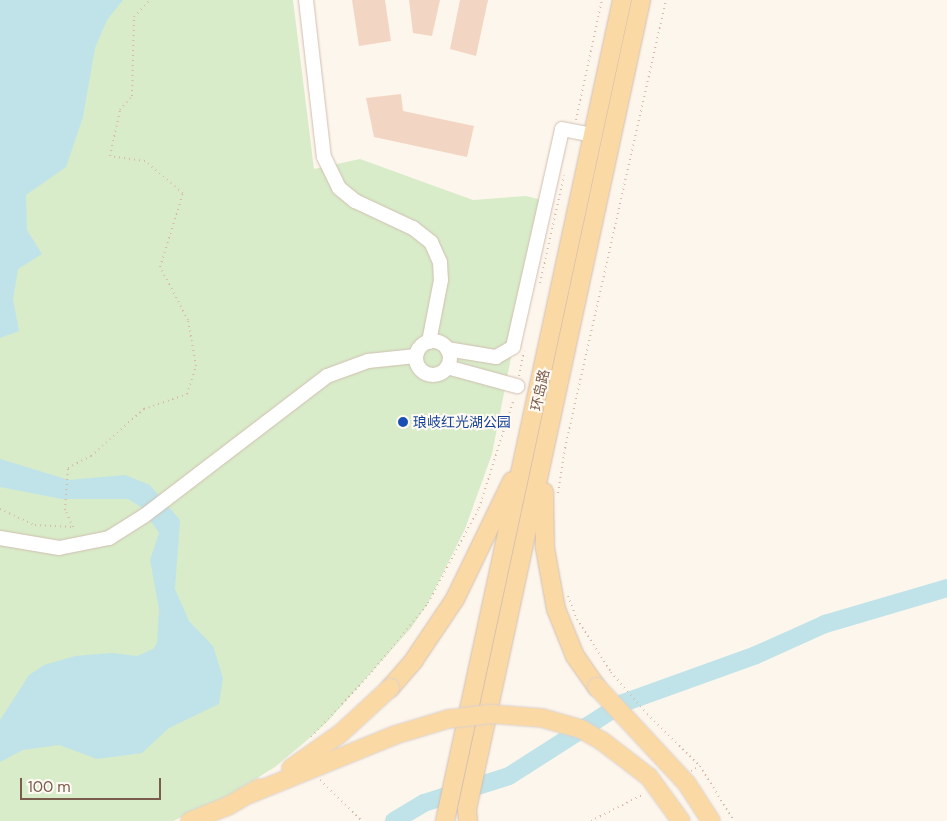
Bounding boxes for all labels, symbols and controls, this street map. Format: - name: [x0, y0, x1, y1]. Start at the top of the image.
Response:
- street label: 环岛路: [527, 368, 553, 412]
- place label: 琅岐红光湖公园: [413, 414, 511, 430]
- marker: 琅岐红光湖公园: [397, 416, 409, 428]
- scale bar: [22, 768, 164, 800]
- text: 100 m: [28, 777, 71, 797]

